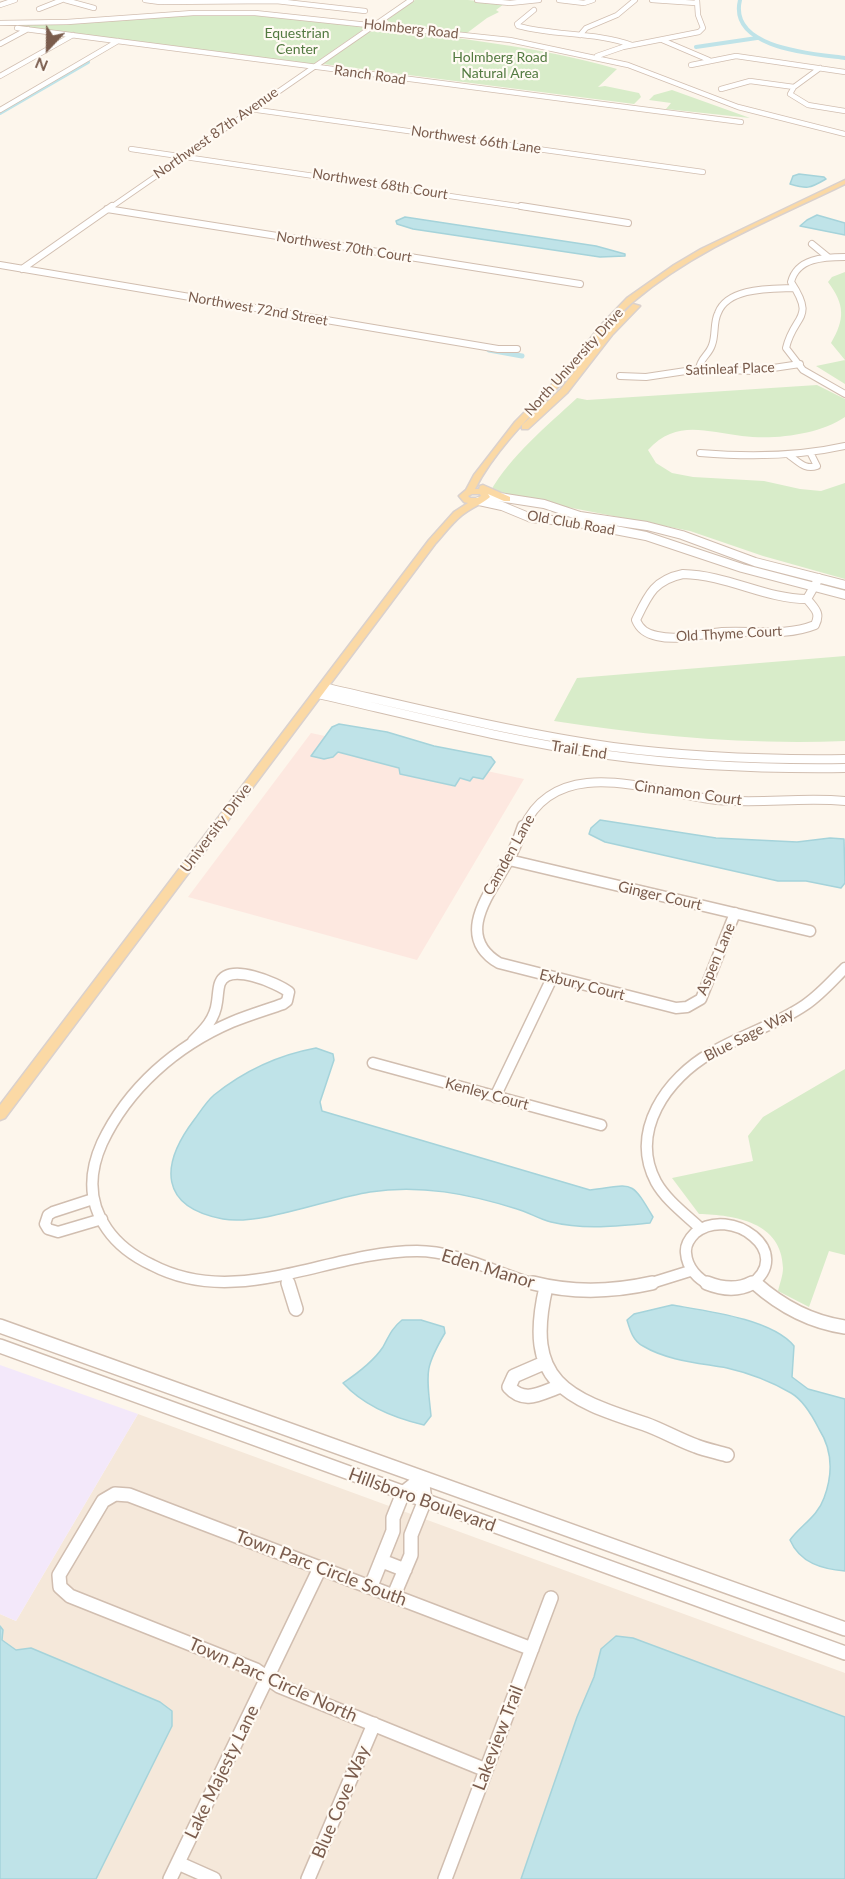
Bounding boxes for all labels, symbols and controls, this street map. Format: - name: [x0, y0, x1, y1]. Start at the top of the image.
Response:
- street label: Holmberg Road: [363, 16, 459, 42]
- north arrow: [18, 18, 78, 78]
- park label: Equestrian Center: [264, 25, 330, 57]
- park label: Holmberg Road Natural Area: [452, 49, 548, 82]
- text: N: [32, 54, 50, 76]
- street label: Ranch Road: [333, 62, 407, 88]
- street label: Northwest 87th Avenue: [150, 84, 282, 182]
- street label: Northwest 66th Lane: [410, 123, 542, 157]
- street label: Northwest 68th Court: [311, 165, 449, 203]
- street label: Northwest 70th Court: [275, 228, 413, 266]
- street label: Northwest 72nd Street: [187, 288, 329, 330]
- street label: North University Drive: [521, 305, 627, 419]
- street label: Satinleaf Place: [685, 359, 775, 379]
- street label: Old Club Road: [526, 507, 616, 539]
- street label: Old Thyme Court: [675, 623, 783, 645]
- street label: Trail End: [550, 737, 608, 763]
- street label: Cinnamon Court: [633, 777, 743, 809]
- street label: University Drive: [177, 780, 255, 876]
- street label: Camden Lane: [479, 811, 539, 899]
- street label: Ginger Court: [616, 878, 704, 914]
- street label: Aspen Lane: [693, 920, 739, 998]
- street label: Exbury Court: [537, 966, 627, 1004]
- street label: Blue Sage Way: [701, 1005, 797, 1065]
- street label: Kenley Court: [443, 1074, 531, 1114]
- street label: Eden Manor: [439, 1245, 537, 1293]
- street label: Hillsboro Boulevard: [345, 1463, 499, 1537]
- street label: Town Parc Circle South: [232, 1525, 410, 1611]
- street label: Town Parc Circle North: [185, 1633, 361, 1727]
- street label: Lakeview Trail: [468, 1683, 528, 1793]
- street label: Lake Majesty Lane: [180, 1702, 264, 1842]
- street label: Blue Cove Way: [308, 1742, 374, 1862]

